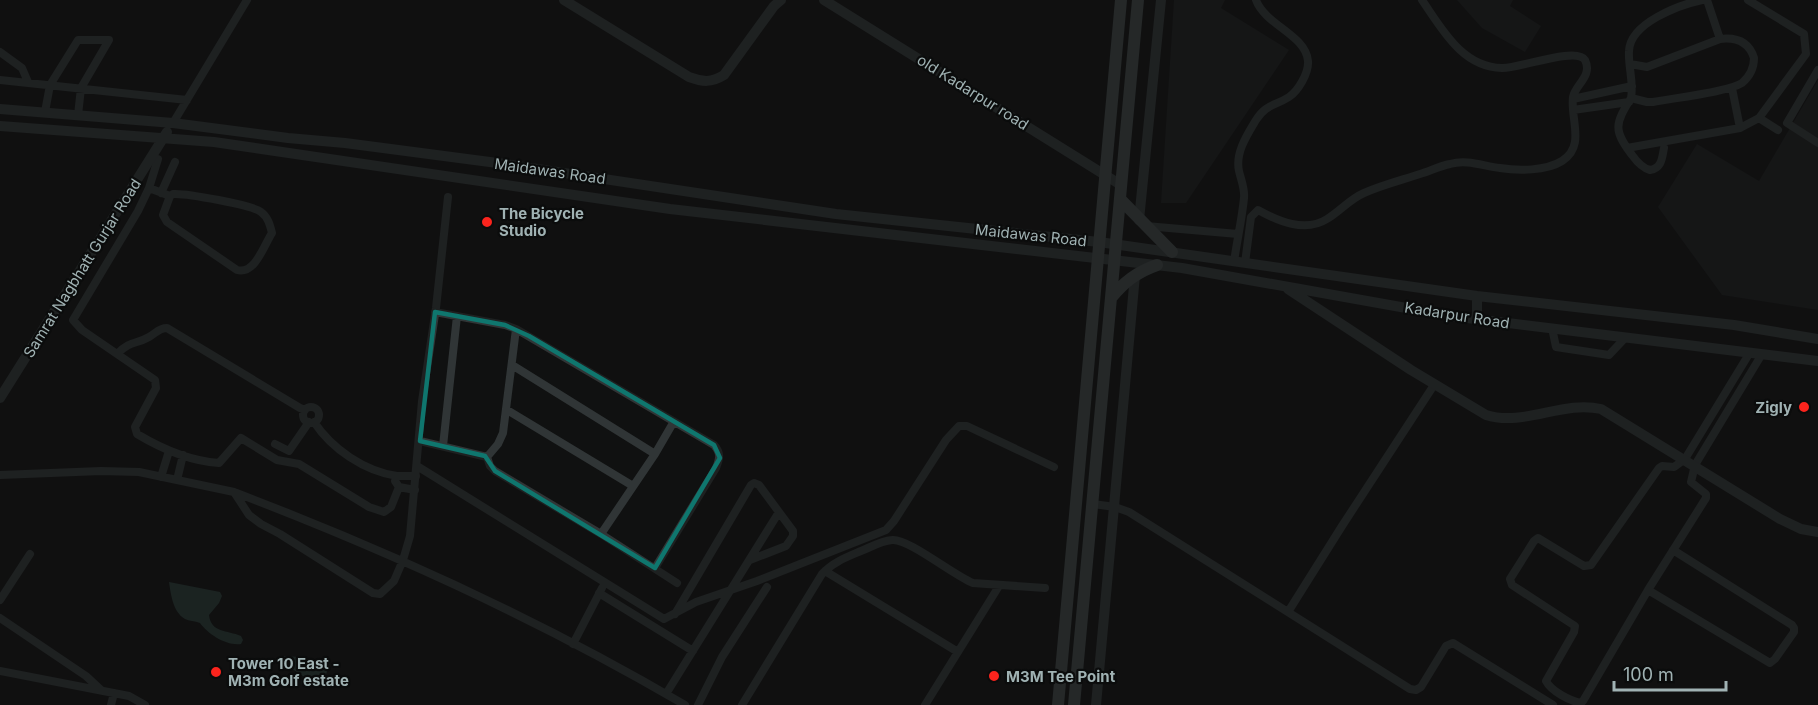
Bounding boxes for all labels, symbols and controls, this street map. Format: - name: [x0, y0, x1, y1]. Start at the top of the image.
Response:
- street label: old Kadarpur road: [914, 50, 1032, 134]
- street label: Maidawas Road: [493, 154, 607, 188]
- street label: Samrat Nagbhatt Gurjar Road: [19, 175, 145, 361]
- place label: The Bicycle Studio: [499, 204, 584, 240]
- marker: The Bicycle Studio: [480, 215, 494, 229]
- street label: Maidawas Road: [974, 220, 1088, 250]
- street label: Kadarpur Road: [1403, 297, 1511, 333]
- place label: Zigly: [1755, 398, 1792, 417]
- marker: Zigly: [1797, 400, 1811, 414]
- place label: Tower 10 East - M3m Golf estate: [228, 654, 349, 690]
- scale bar: [1614, 654, 1726, 692]
- text: 100 m: [1623, 664, 1674, 685]
- marker: Tower 10 East - M3m Golf estate: [209, 665, 223, 679]
- place label: M3M Tee Point: [1006, 667, 1116, 686]
- marker: M3M Tee Point: [987, 669, 1001, 683]

